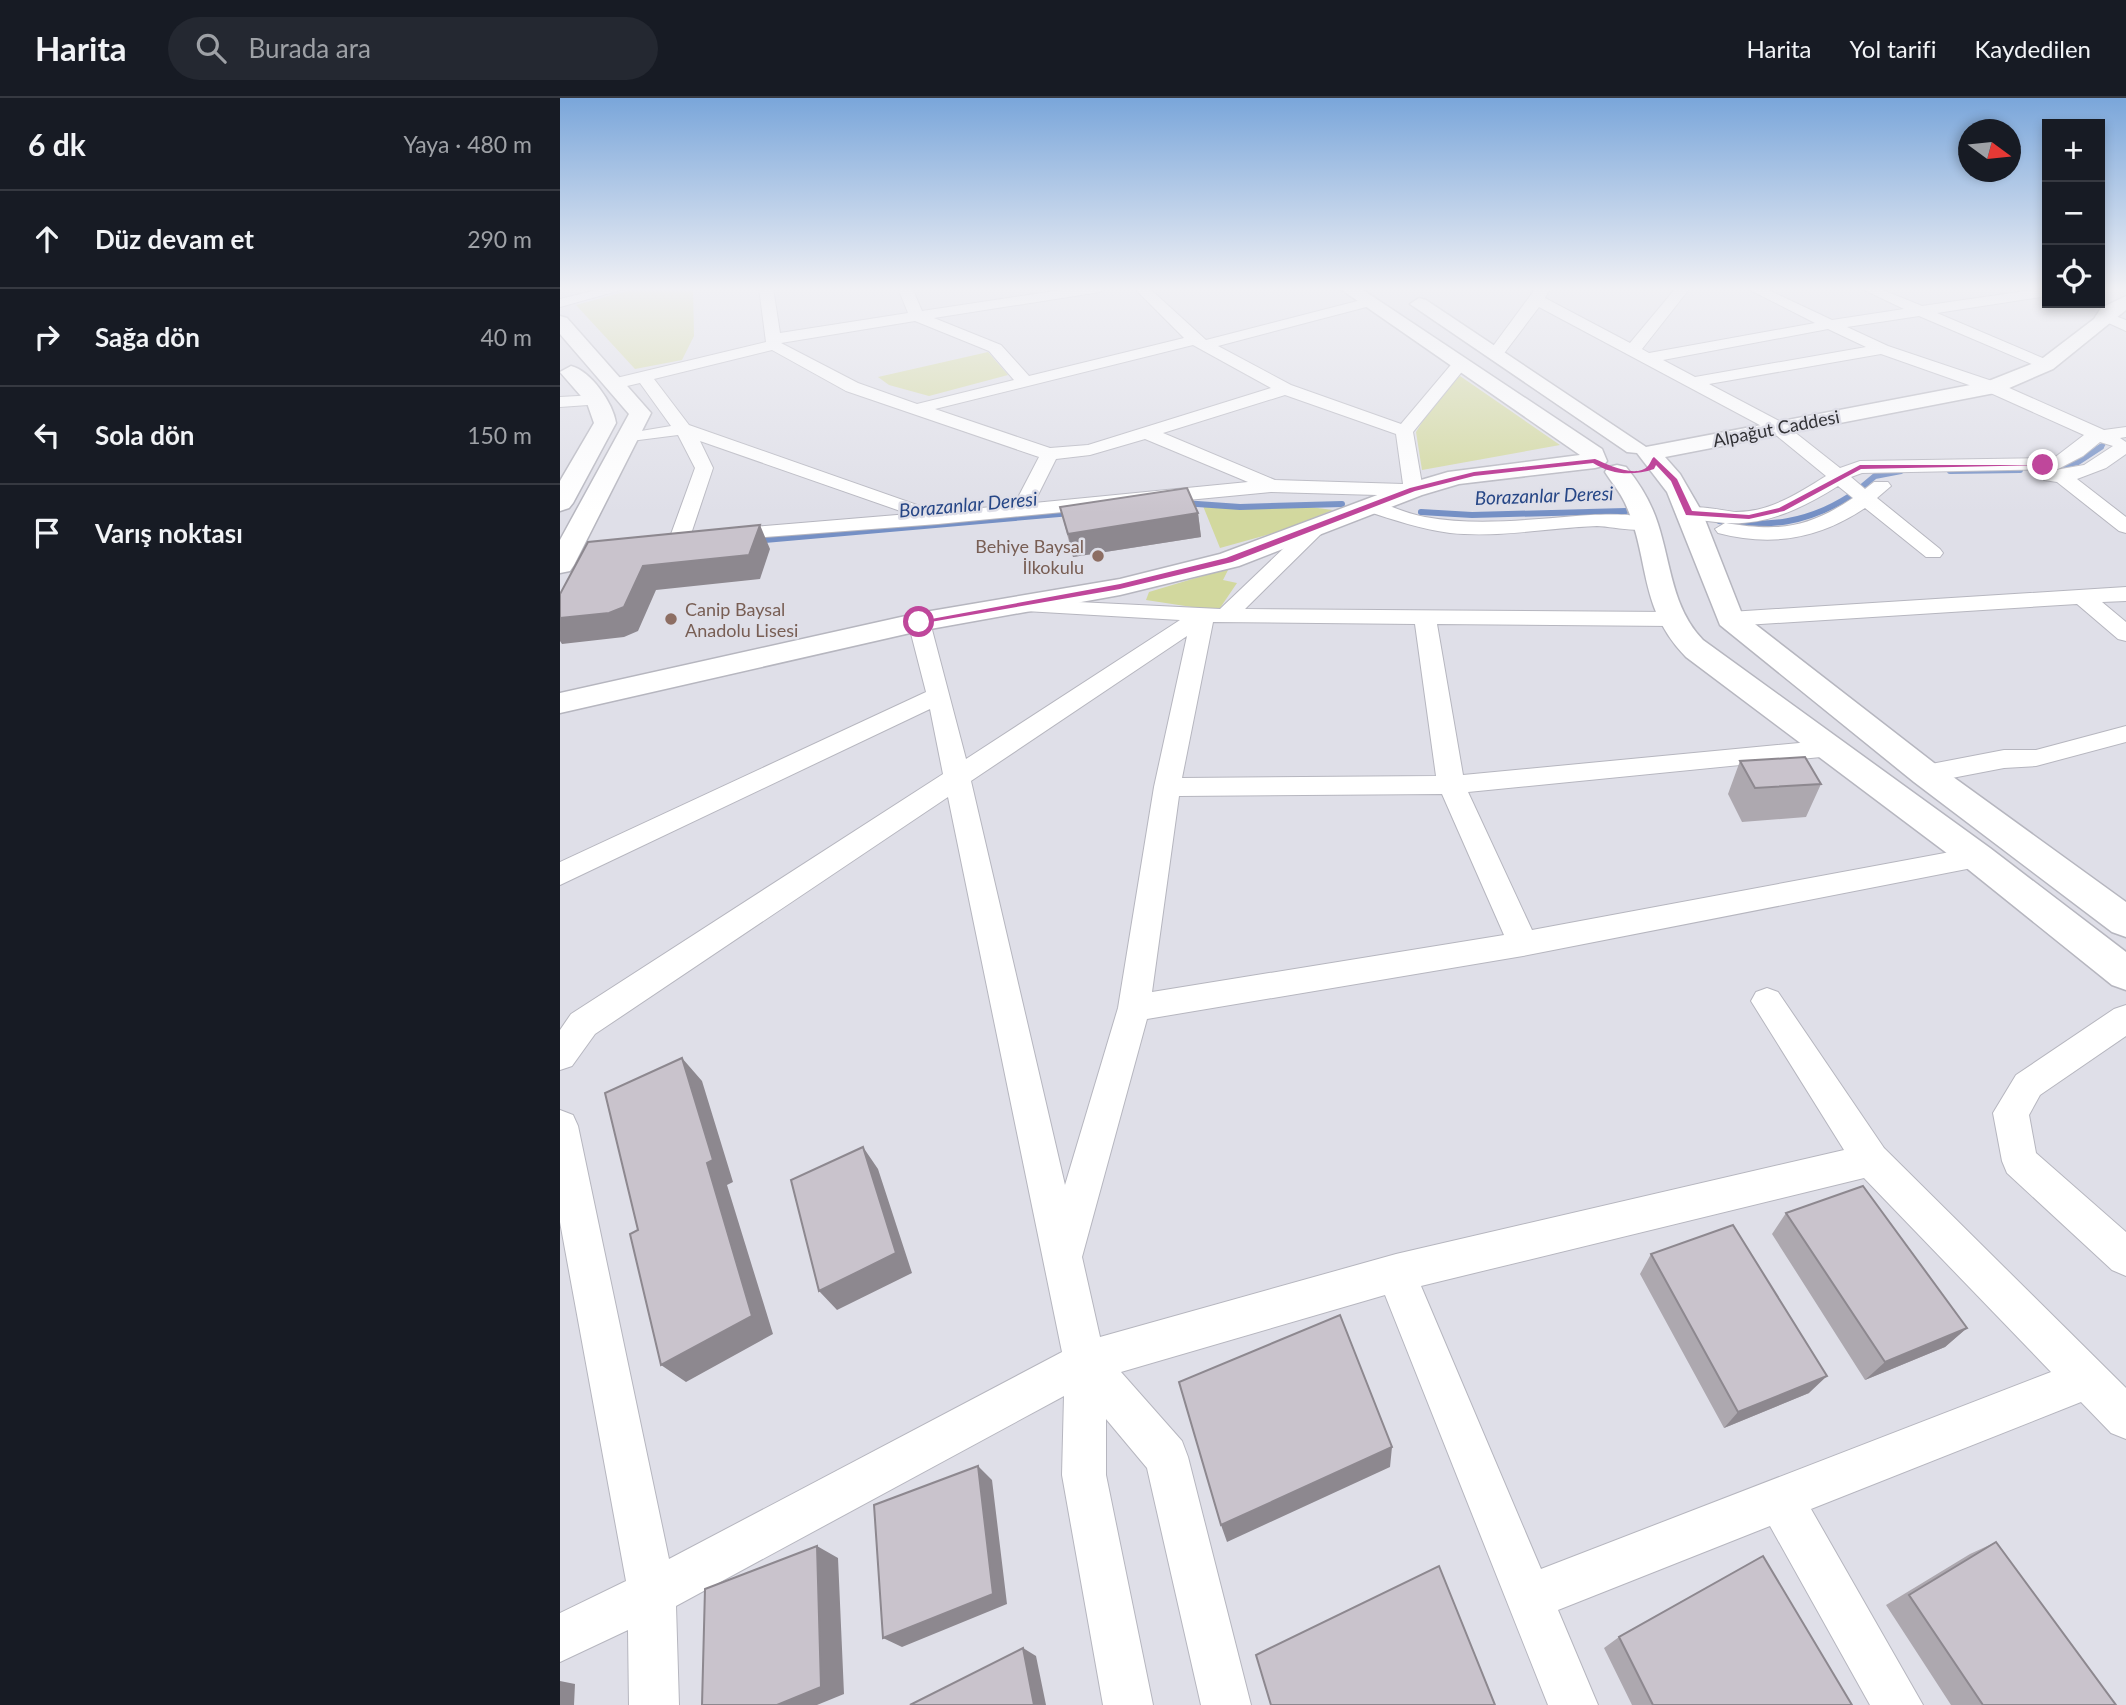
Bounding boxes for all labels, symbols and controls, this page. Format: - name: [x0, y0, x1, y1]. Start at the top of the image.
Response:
- search box: [168, 17, 658, 80]
- text: Harita: [35, 28, 126, 68]
- icon: search: [192, 29, 230, 67]
- text: Burada ara: [248, 32, 371, 64]
- text: Harita: [1747, 34, 1811, 63]
- text: Yol tarifi: [1849, 34, 1936, 63]
- text: Kaydedilen: [1974, 34, 2091, 63]
- north arrow: [1958, 119, 2021, 182]
- map controls: [2042, 119, 2105, 308]
- button: +: [2042, 119, 2105, 182]
- text: 6 dk: [28, 126, 86, 162]
- text: Yaya · 480 m: [403, 130, 532, 158]
- button: −: [2042, 182, 2105, 245]
- icon: ahead: [28, 220, 66, 258]
- text: Düz devam et: [95, 223, 254, 255]
- text: 290 m: [467, 225, 532, 253]
- button: locate: [2042, 245, 2105, 308]
- icon: right: [28, 318, 66, 356]
- text: Sağa dön: [95, 321, 200, 353]
- text: 40 m: [481, 323, 532, 351]
- street label: Alpağut Caddesi: [1711, 405, 1841, 451]
- icon: left: [28, 416, 66, 454]
- text: Sola dön: [95, 419, 195, 451]
- text: 150 m: [467, 421, 532, 449]
- route end: [2027, 449, 2058, 480]
- water label: Borazanlar Deresi: [1474, 481, 1614, 509]
- water label: Borazanlar Deresi: [898, 486, 1039, 522]
- icon: arrive: [28, 514, 66, 552]
- text: Varış noktası: [95, 517, 243, 549]
- place label: Behiye Baysal İlkokulu: [975, 535, 1084, 578]
- marker: Behiye Baysal İlkokulu: [1090, 548, 1106, 564]
- place label: Canip Baysal Anadolu Lisesi: [685, 598, 798, 641]
- route start: [903, 606, 934, 637]
- marker: Canip Baysal Anadolu Lisesi: [663, 611, 679, 627]

